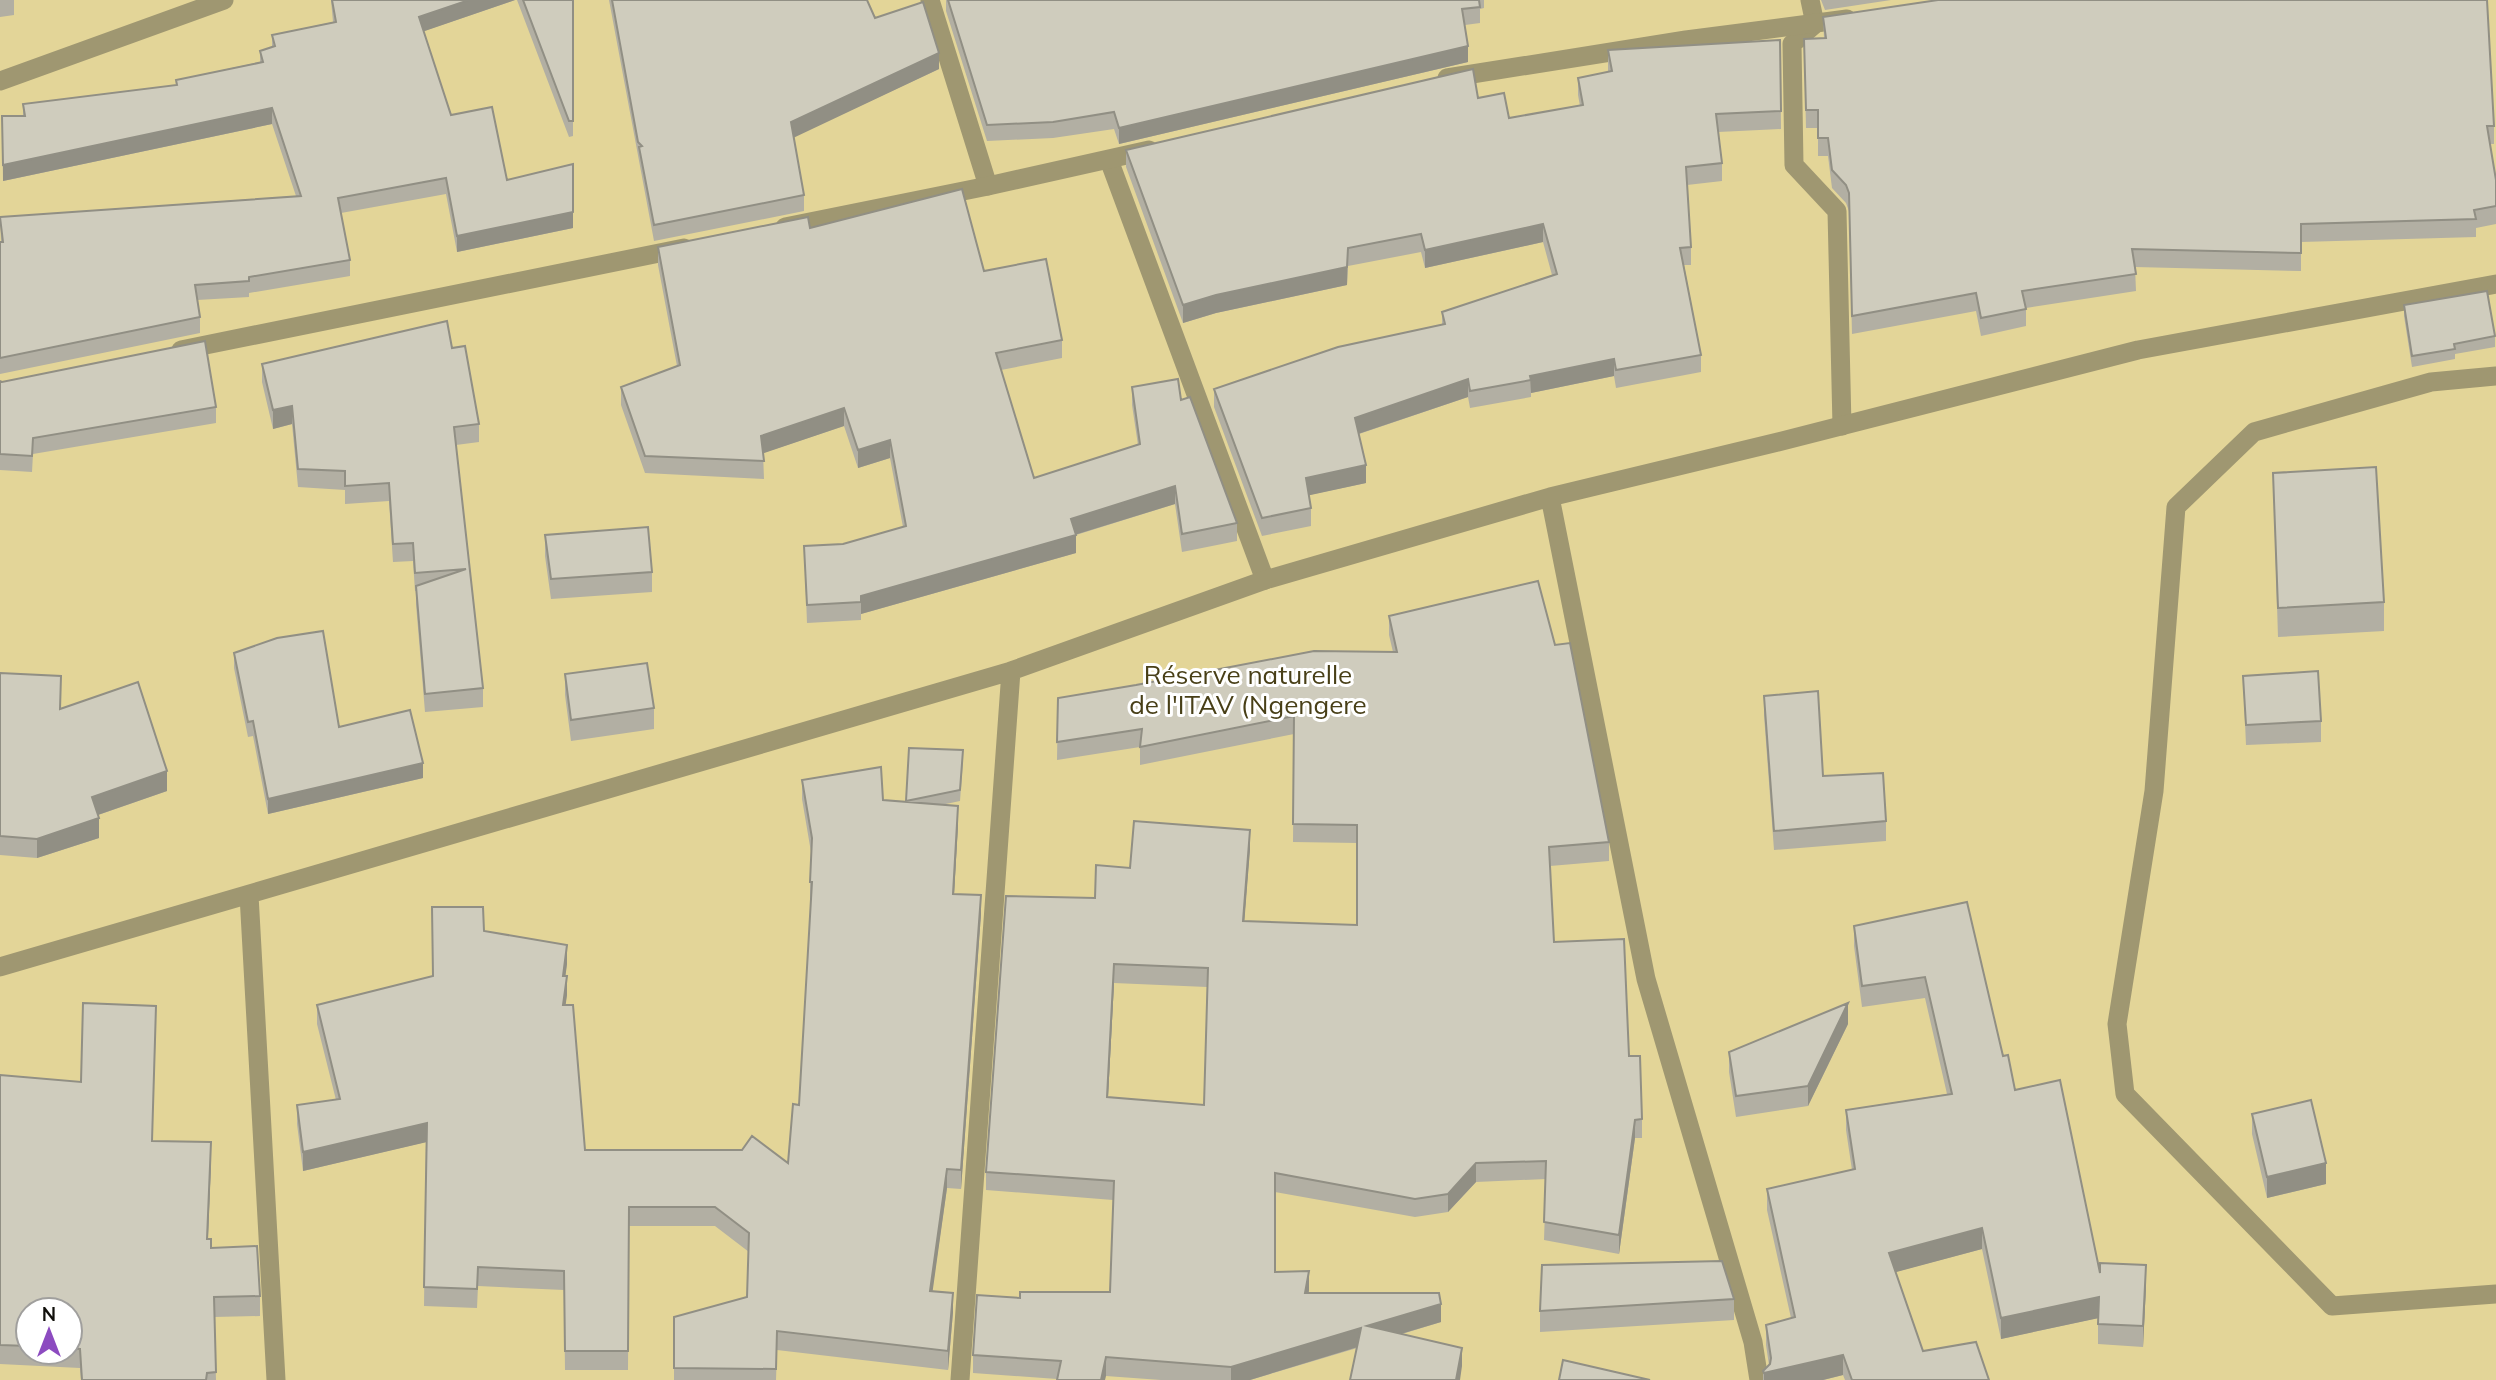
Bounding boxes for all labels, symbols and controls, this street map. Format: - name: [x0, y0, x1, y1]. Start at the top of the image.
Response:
- park label: Réserve naturelle de l'ITAV (Ngengere: [1129, 658, 1367, 721]
- north arrow: [14, 1296, 84, 1366]
- text: N: [42, 1302, 56, 1326]

